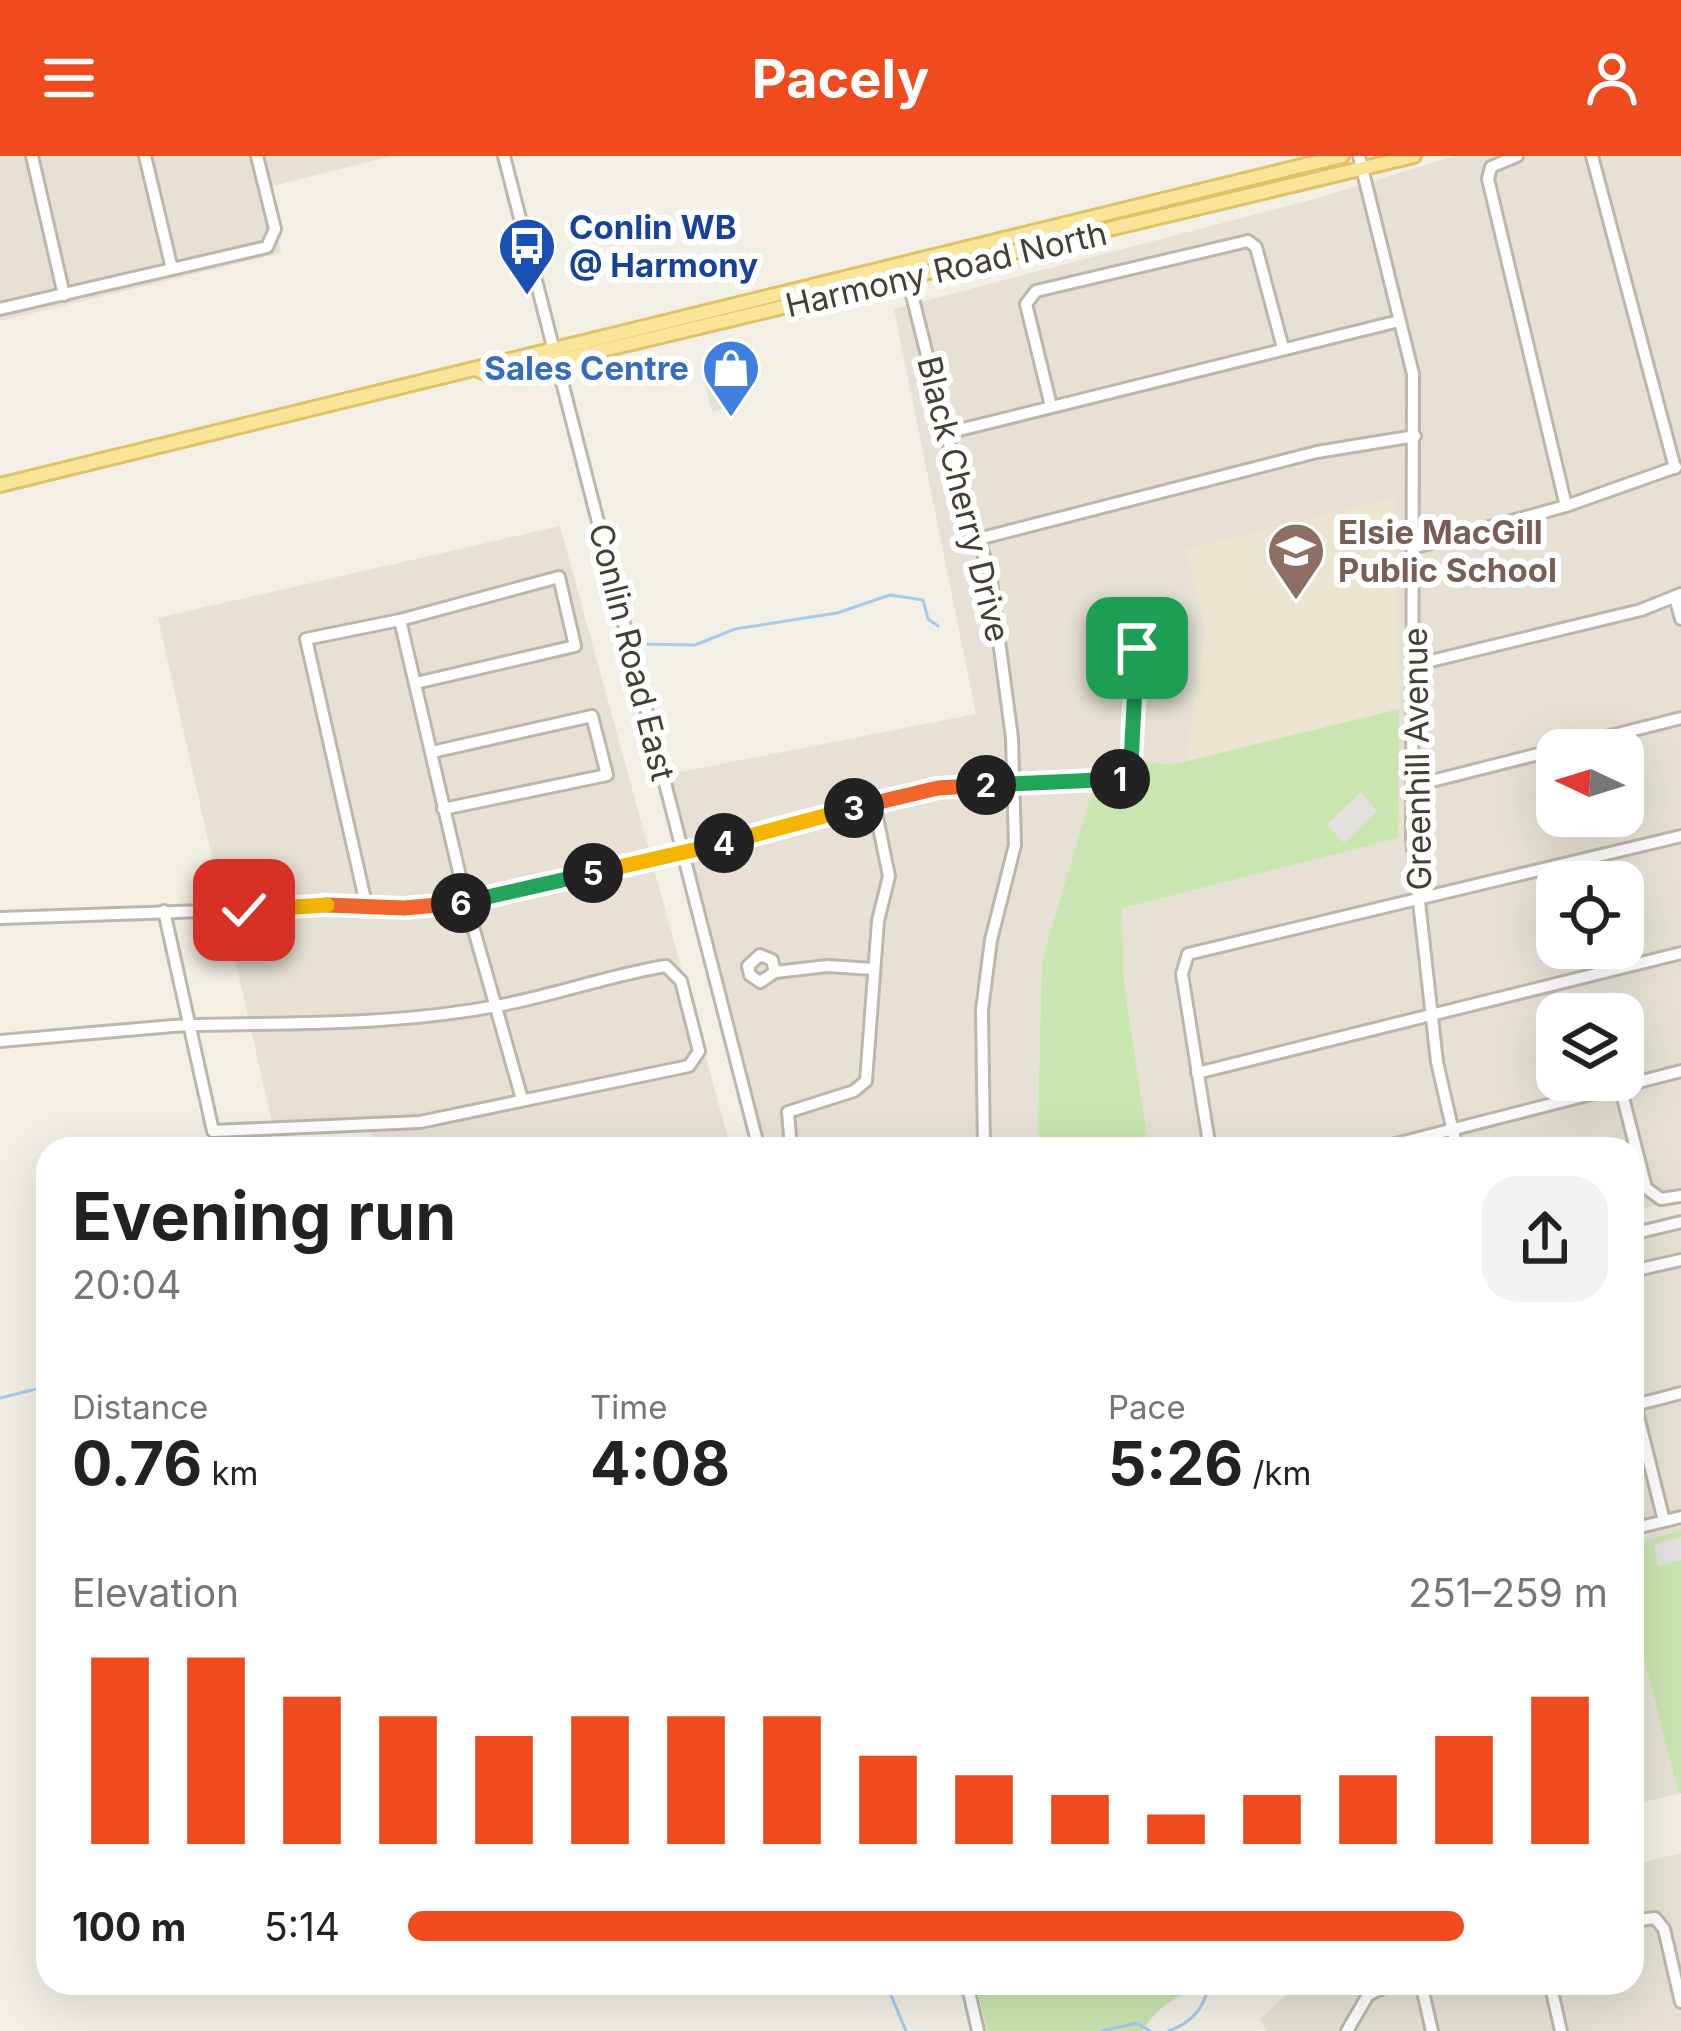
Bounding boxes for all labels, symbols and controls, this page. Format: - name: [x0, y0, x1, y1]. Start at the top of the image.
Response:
- icon: menu: [36, 45, 102, 111]
- icon: person: [1579, 45, 1645, 111]
- text: Pacely: [752, 46, 929, 111]
- place label: Conlin WB @ Harmony: [569, 207, 758, 285]
- street label: Harmony Road North: [782, 213, 1110, 325]
- bus stop icon: Conlin WB @ Harmony: [496, 215, 558, 297]
- shop icon: Sales Centre: [700, 337, 762, 419]
- place label: Sales Centre: [484, 348, 689, 388]
- street label: Black Cherry Drive: [909, 352, 1019, 646]
- place label: Elsie MacGill Public School: [1338, 512, 1557, 590]
- street label: Conlin Road East: [581, 519, 683, 785]
- school or university icon: Elsie MacGill Public School: [1265, 520, 1327, 602]
- pin: [1086, 597, 1188, 699]
- icon: arrive: [1104, 615, 1170, 681]
- street label: Greenhill Avenue: [1395, 627, 1439, 891]
- north arrow: [1536, 729, 1644, 837]
- map controls: [1536, 729, 1644, 1101]
- pin: 1: [1090, 749, 1150, 809]
- pin: 2: [956, 755, 1016, 815]
- text: 1: [1113, 759, 1127, 799]
- text: 2: [976, 765, 996, 805]
- pin: 3: [824, 778, 884, 838]
- text: 3: [843, 788, 865, 828]
- pin: 4: [694, 813, 754, 873]
- text: 4: [713, 823, 735, 863]
- pin: 5: [563, 843, 623, 903]
- text: 5: [582, 853, 604, 893]
- pin: [193, 859, 295, 961]
- button: locate: [1536, 861, 1644, 969]
- pin: 6: [431, 873, 491, 933]
- icon: check: [211, 877, 277, 943]
- text: 6: [450, 883, 472, 923]
- button: layers: [1536, 993, 1644, 1101]
- text: Evening run: [72, 1176, 456, 1256]
- button: share: [1482, 1176, 1608, 1302]
- text: 20:04: [72, 1261, 181, 1308]
- text: Distance: [72, 1387, 208, 1427]
- text: Time: [590, 1387, 667, 1427]
- text: Pace: [1108, 1387, 1186, 1427]
- text: 0.76: [72, 1427, 202, 1499]
- text: 4:08: [590, 1427, 730, 1499]
- text: 5:26: [1108, 1427, 1243, 1499]
- text: km: [202, 1453, 258, 1493]
- text: /km: [1243, 1453, 1311, 1493]
- text: Elevation: [72, 1569, 239, 1616]
- text: 251–259 m: [1408, 1569, 1608, 1616]
- text: 100 m: [72, 1903, 186, 1950]
- text: 5:14: [264, 1903, 340, 1950]

